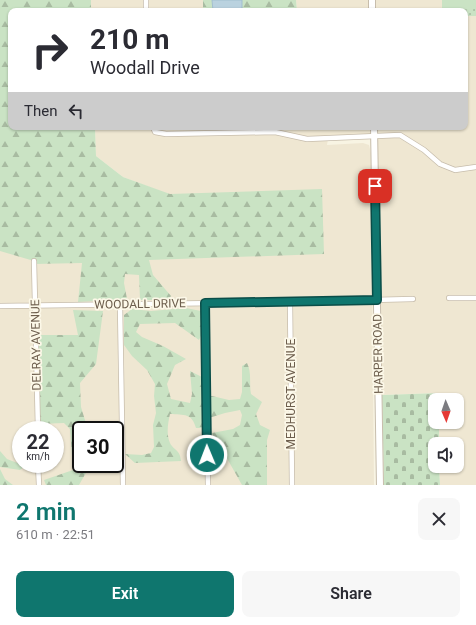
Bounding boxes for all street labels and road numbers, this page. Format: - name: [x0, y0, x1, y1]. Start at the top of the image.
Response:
- street label: WOODALL DRIVE: [94, 296, 186, 312]
- street label: DELRAY AVENUE: [28, 299, 44, 391]
- street label: HARPER ROAD: [370, 314, 386, 394]
- street label: MEDHURST AVENUE: [284, 338, 298, 449]

